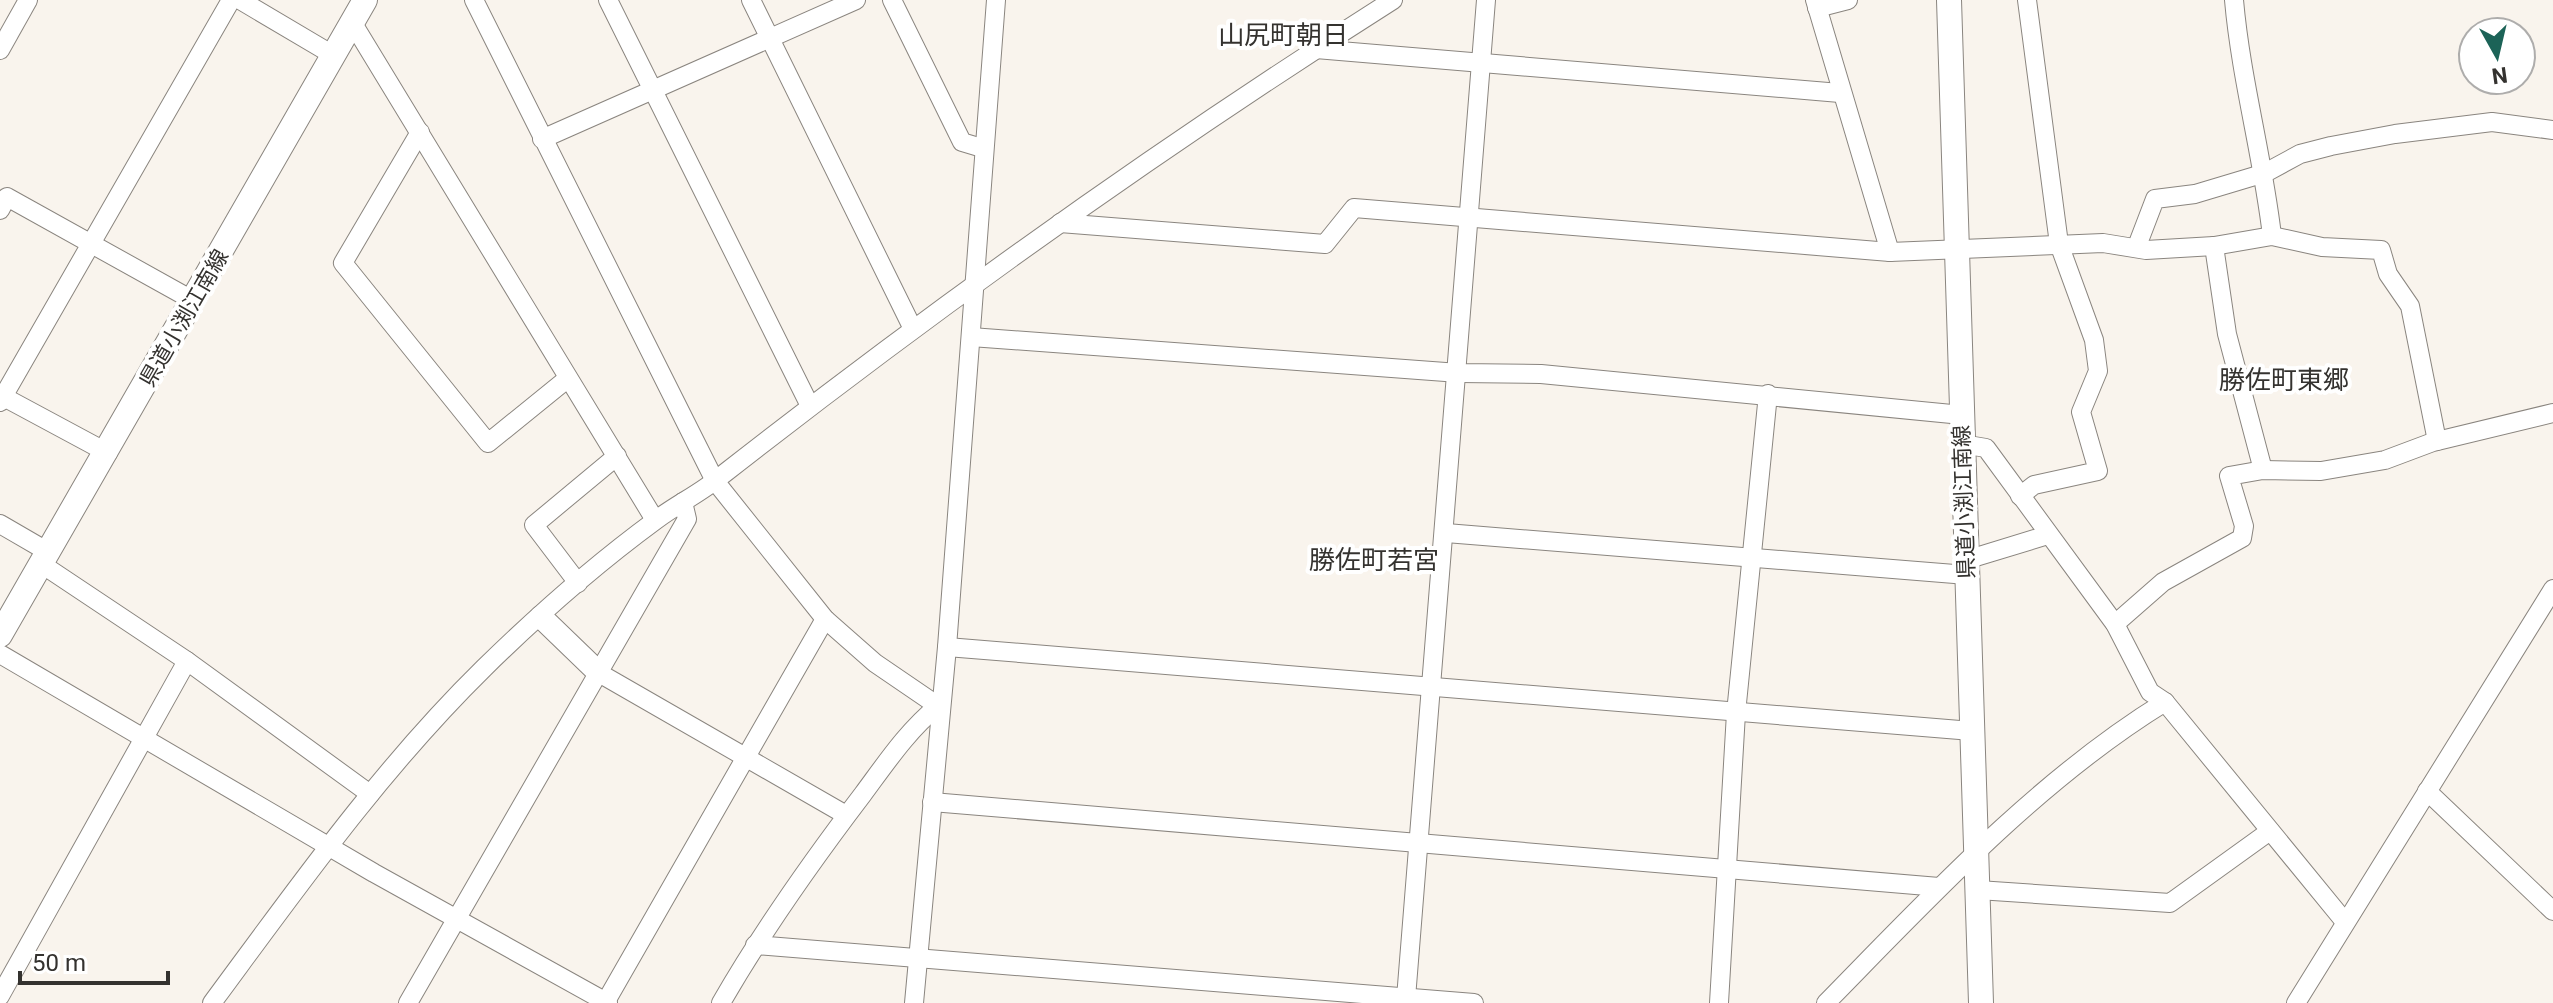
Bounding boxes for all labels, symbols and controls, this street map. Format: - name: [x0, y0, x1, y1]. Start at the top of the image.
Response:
- north arrow: [2457, 16, 2537, 96]
- district label: 山尻町朝日: [1218, 20, 1348, 50]
- text: N: [2490, 62, 2509, 89]
- street label: 県道小渕江南線: [135, 245, 233, 391]
- district label: 勝佐町東郷: [2219, 365, 2349, 395]
- street label: 県道小渕江南線: [1949, 425, 1979, 579]
- district label: 勝佐町若宮: [1309, 545, 1439, 575]
- scale bar: [20, 935, 168, 985]
- text: 50 m: [32, 949, 86, 977]

